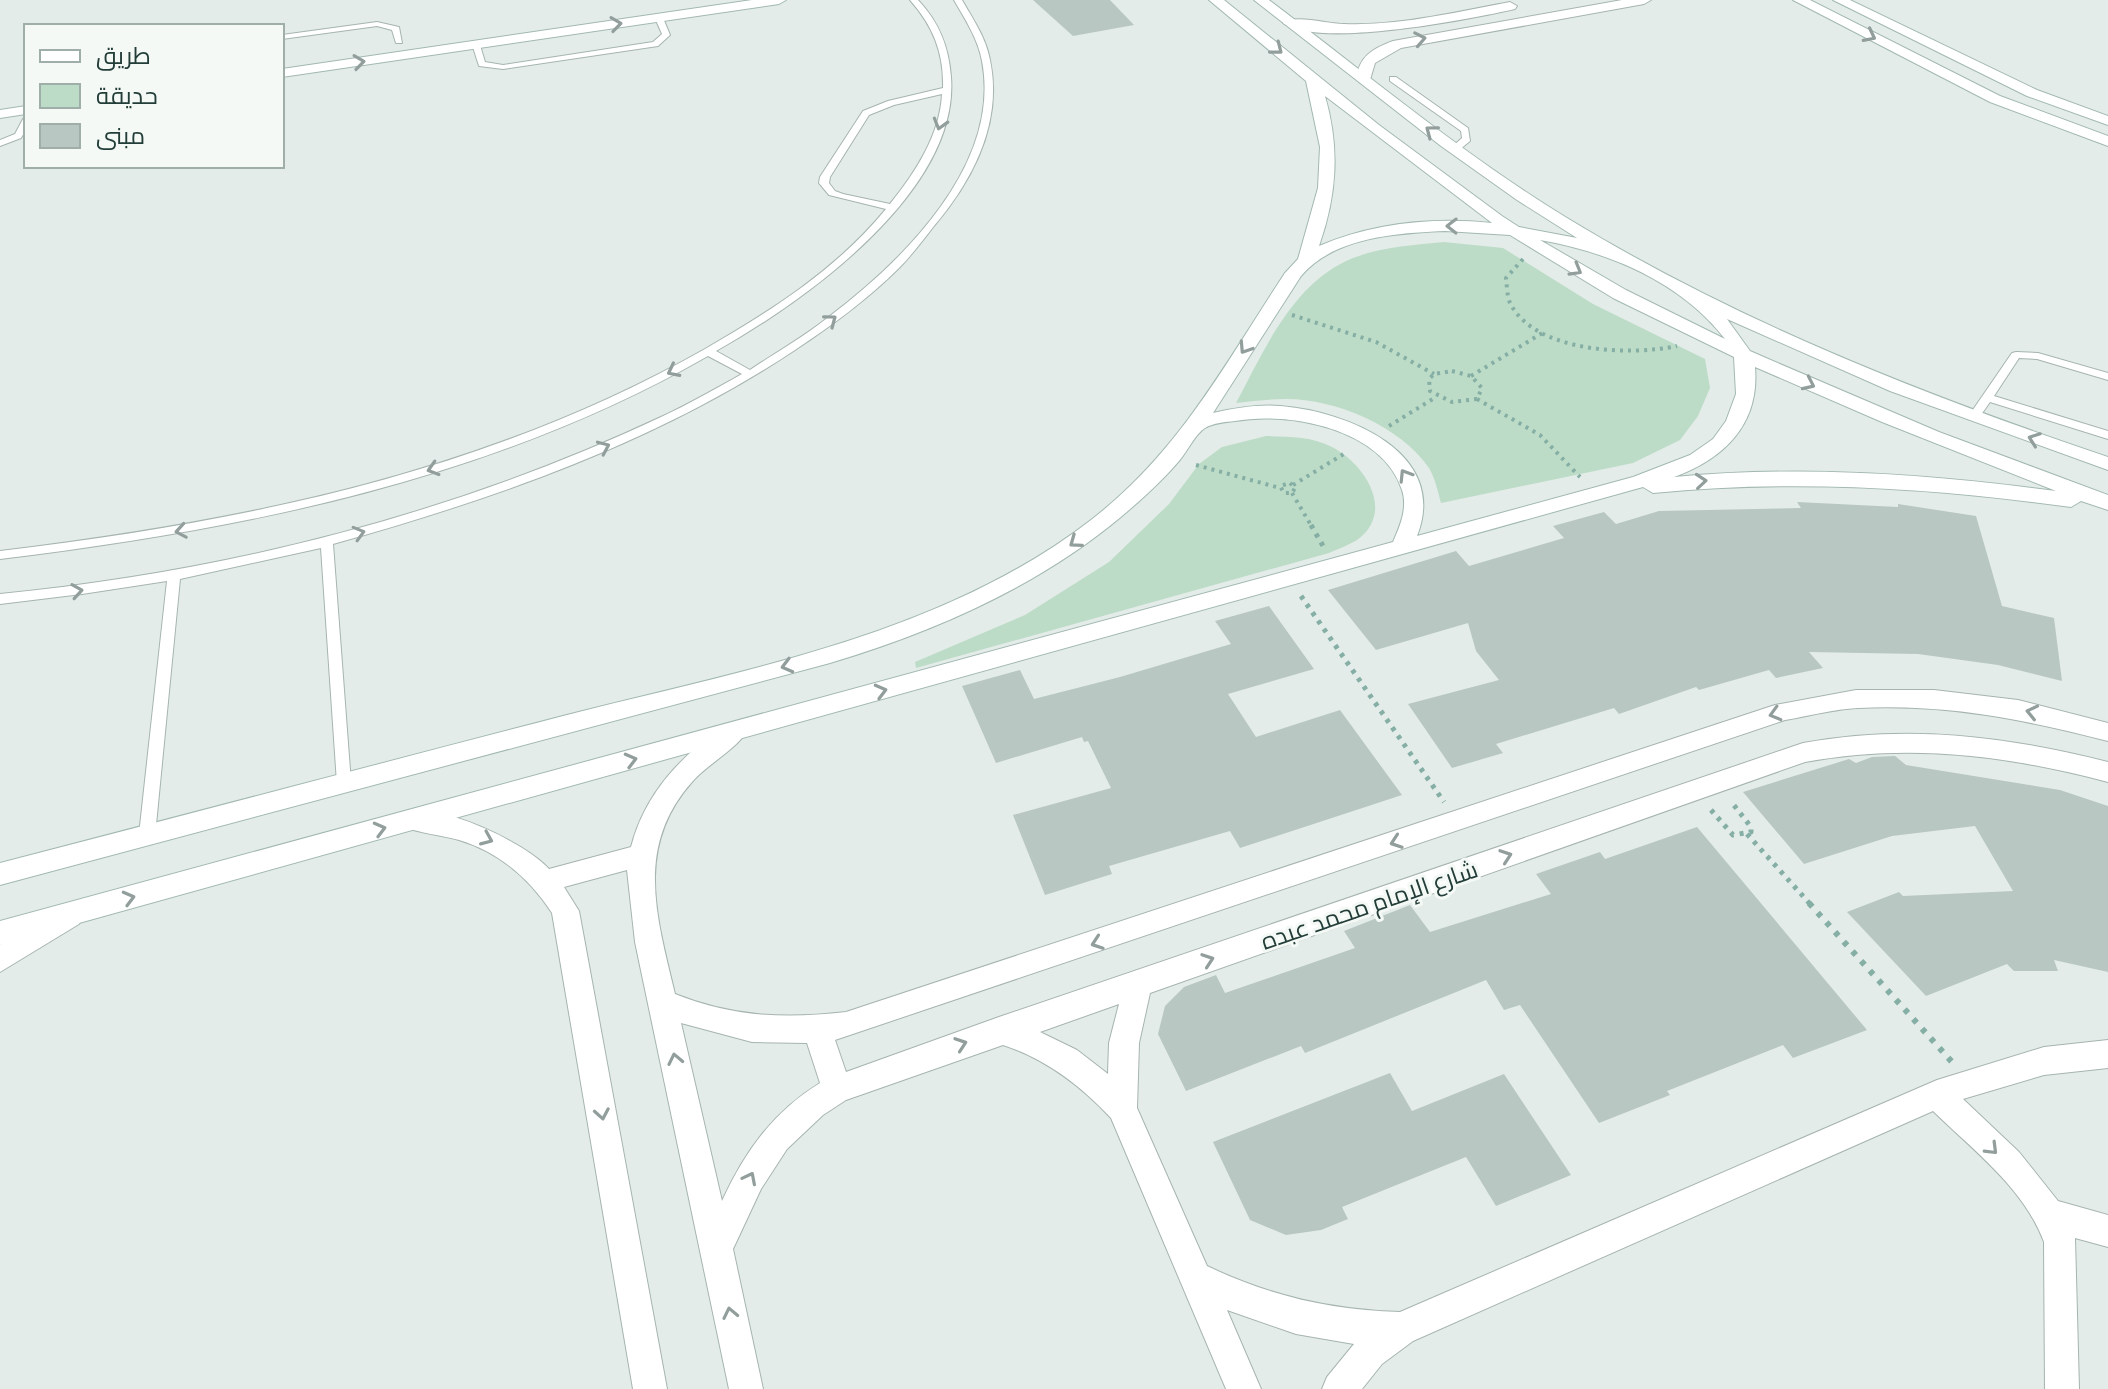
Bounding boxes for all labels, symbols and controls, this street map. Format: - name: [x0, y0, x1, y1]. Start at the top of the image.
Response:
- one-way arrow: [610, 16, 623, 33]
- legend: [24, 24, 284, 168]
- one-way arrow: [1861, 26, 1876, 41]
- one-way arrow: [1413, 31, 1426, 48]
- one-way arrow: [1268, 39, 1283, 53]
- text: طريق: [96, 40, 151, 71]
- one-way arrow: [352, 54, 366, 71]
- text: حديقة: [96, 80, 158, 109]
- one-way arrow: [932, 117, 949, 131]
- text: مبنى: [96, 120, 145, 150]
- one-way arrow: [1425, 126, 1440, 140]
- one-way arrow: [1445, 217, 1458, 235]
- one-way arrow: [1567, 260, 1582, 275]
- one-way arrow: [822, 315, 836, 329]
- one-way arrow: [1240, 340, 1255, 354]
- one-way arrow: [667, 361, 682, 376]
- one-way arrow: [1801, 374, 1815, 390]
- one-way arrow: [2028, 432, 2042, 448]
- one-way arrow: [596, 440, 611, 456]
- one-way arrow: [427, 460, 441, 476]
- one-way arrow: [1399, 469, 1415, 484]
- one-way arrow: [1695, 472, 1708, 489]
- one-way arrow: [174, 522, 188, 539]
- one-way arrow: [352, 526, 366, 542]
- one-way arrow: [1069, 532, 1084, 546]
- one-way arrow: [71, 583, 84, 600]
- one-way arrow: [780, 657, 794, 674]
- one-way arrow: [874, 684, 888, 700]
- one-way arrow: [1769, 705, 1782, 721]
- one-way arrow: [2026, 705, 2040, 722]
- one-way arrow: [623, 753, 637, 769]
- one-way arrow: [372, 822, 386, 838]
- one-way arrow: [479, 829, 493, 845]
- one-way arrow: [1390, 833, 1404, 849]
- one-way arrow: [1498, 850, 1512, 866]
- street label: شارع الإمام محمد عبده: [1257, 853, 1482, 958]
- one-way arrow: [122, 890, 136, 907]
- one-way arrow: [1090, 933, 1104, 949]
- one-way arrow: [1200, 954, 1214, 970]
- one-way arrow: [954, 1037, 968, 1053]
- one-way arrow: [667, 1052, 684, 1066]
- one-way arrow: [593, 1108, 610, 1121]
- one-way arrow: [1983, 1140, 1997, 1155]
- one-way arrow: [740, 1172, 756, 1187]
- one-way arrow: [722, 1306, 739, 1319]

